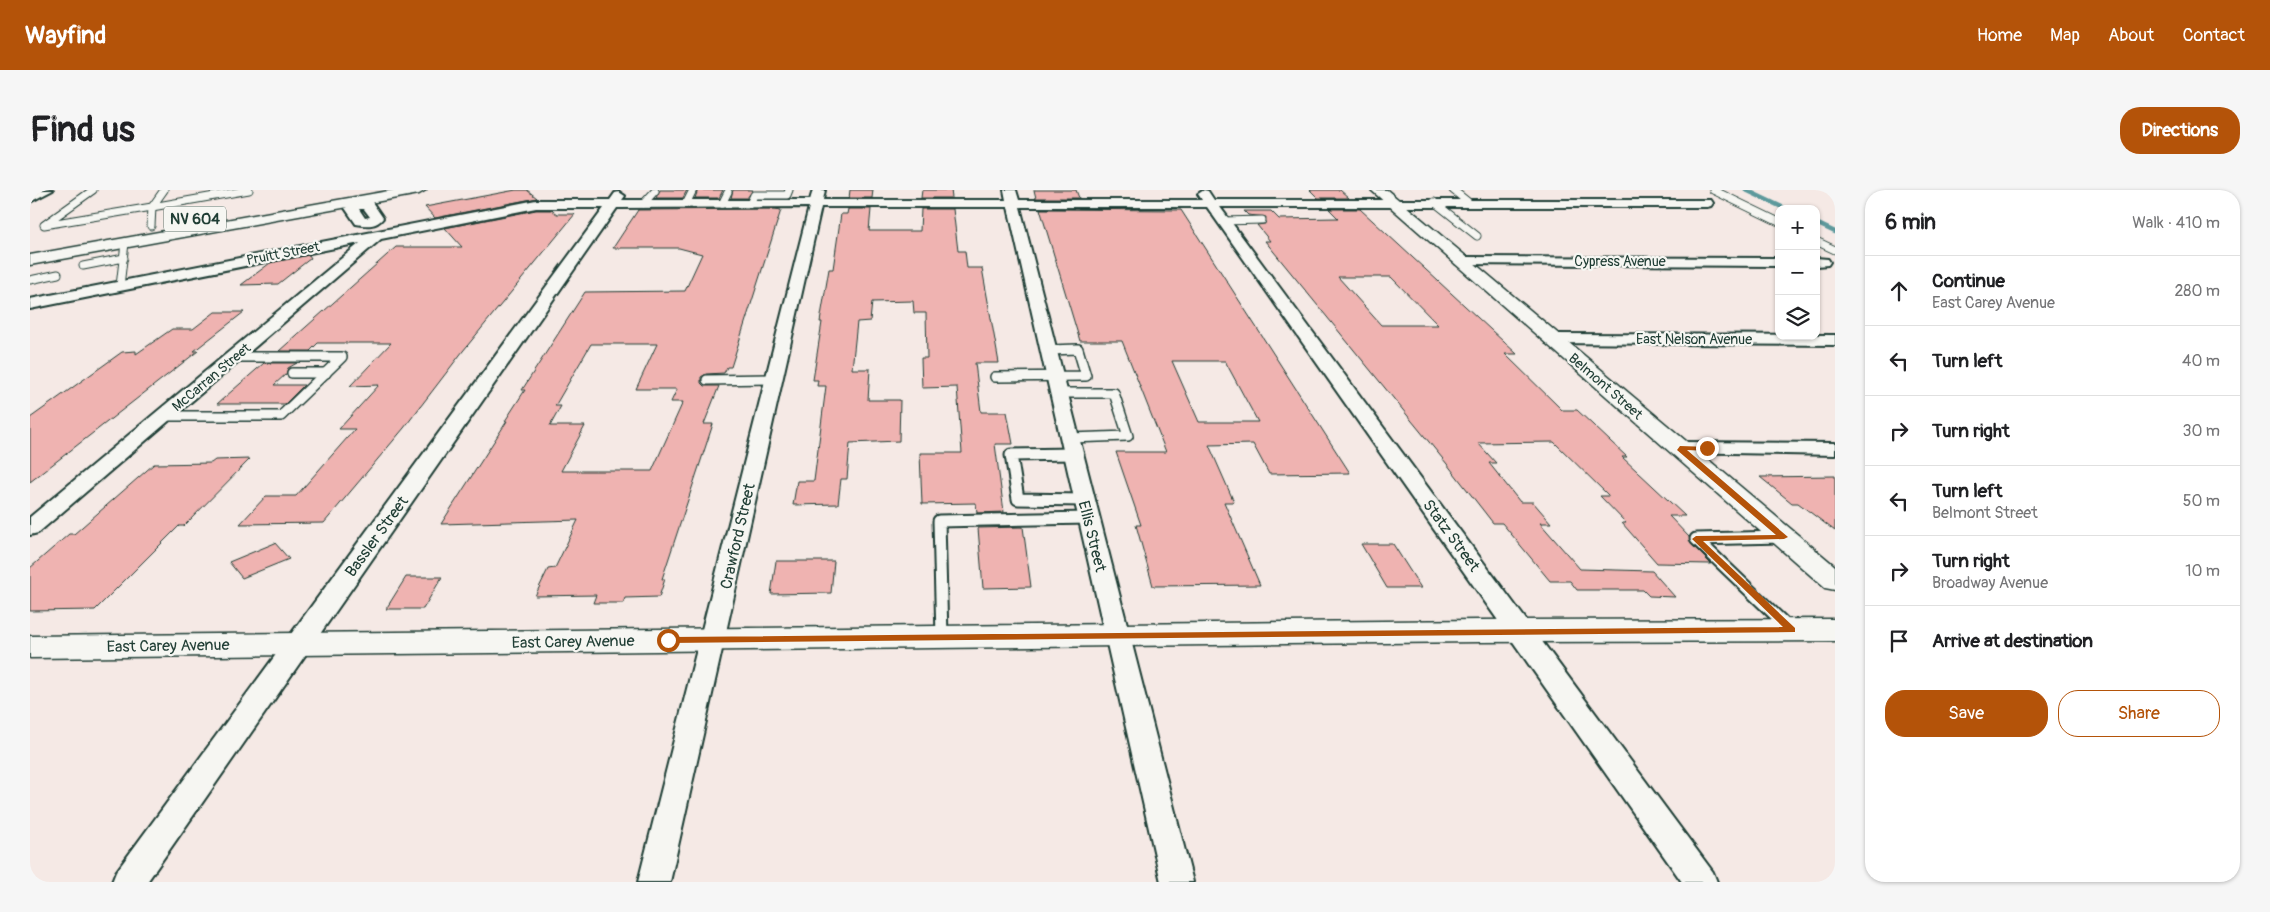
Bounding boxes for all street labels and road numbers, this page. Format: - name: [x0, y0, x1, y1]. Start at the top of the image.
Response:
- road number: NV 604: [164, 206, 226, 232]
- street label: Pruitt Street: [245, 238, 322, 269]
- street label: Cypress Avenue: [1574, 253, 1666, 270]
- street label: East Nelson Avenue: [1636, 331, 1752, 348]
- street label: McCarran Street: [169, 339, 254, 415]
- street label: Belmont Street: [1565, 350, 1646, 423]
- street label: Crawford Street: [716, 481, 760, 591]
- street label: Bassler Street: [341, 492, 413, 581]
- street label: Statz Street: [1418, 496, 1484, 576]
- street label: Ellis Street: [1074, 498, 1111, 575]
- street label: East Carey Avenue: [511, 631, 635, 653]
- street label: East Carey Avenue: [106, 635, 230, 657]

